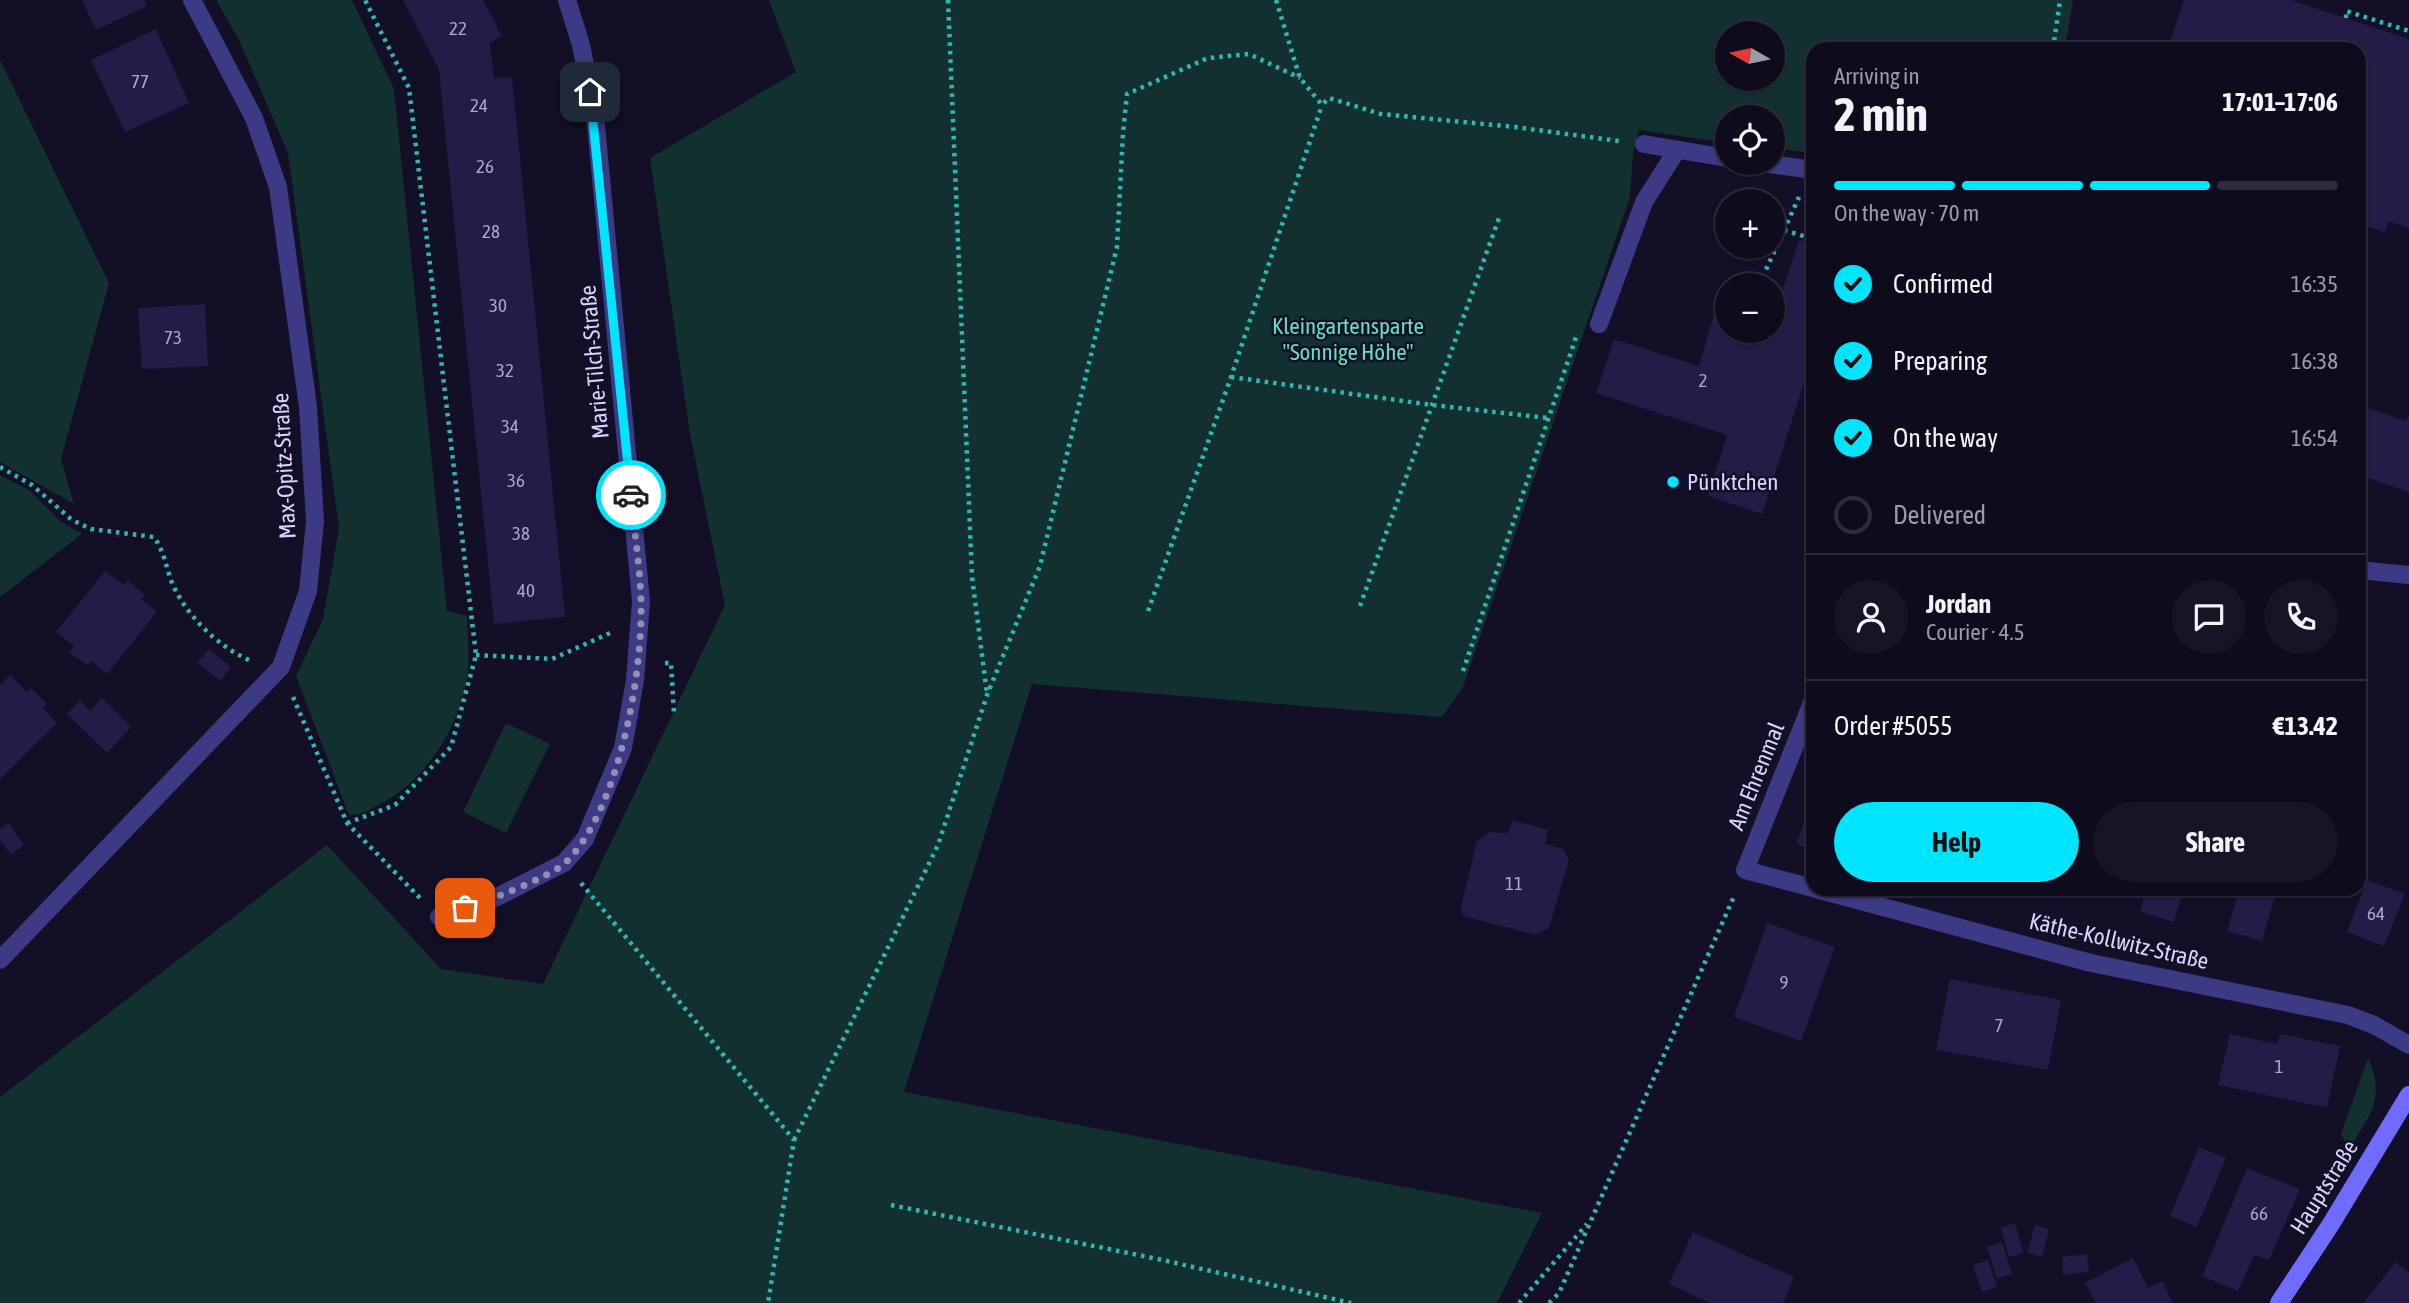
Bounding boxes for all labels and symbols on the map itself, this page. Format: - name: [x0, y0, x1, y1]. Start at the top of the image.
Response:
- house number: 22: [449, 17, 467, 39]
- north arrow: [1715, 21, 1785, 91]
- pin: [560, 62, 620, 122]
- house number: 77: [131, 70, 149, 92]
- house number: 24: [470, 94, 488, 116]
- house number: 26: [476, 155, 494, 177]
- house number: 28: [482, 220, 500, 242]
- street label: Marie-Tilch-Straße: [574, 284, 614, 440]
- house number: 30: [489, 294, 507, 316]
- park label: Kleingartensparte "Sonnige Höhe": [1272, 313, 1424, 365]
- house number: 73: [164, 326, 182, 348]
- house number: 32: [496, 359, 514, 381]
- house number: 2: [1699, 369, 1707, 391]
- street label: Max-Opitz-Straße: [267, 392, 301, 540]
- house number: 34: [501, 415, 519, 437]
- courier: [596, 460, 666, 530]
- house number: 36: [507, 469, 525, 491]
- place label: Pünktchen: [1687, 469, 1778, 495]
- marker: Pünktchen: [1665, 474, 1681, 490]
- house number: 38: [512, 522, 530, 544]
- house number: 40: [517, 579, 535, 601]
- street label: Am Ehrenmal: [1723, 718, 1789, 834]
- house number: 11: [1505, 872, 1523, 894]
- pin: [435, 878, 495, 938]
- house number: 64: [2367, 902, 2385, 924]
- street label: Käthe-Kollwitz-Straße: [2027, 908, 2211, 974]
- house number: 9: [1780, 971, 1789, 993]
- house number: 7: [1995, 1014, 2003, 1036]
- house number: 1: [2275, 1055, 2283, 1077]
- street label: Hauptstraße: [2285, 1135, 2363, 1239]
- house number: 66: [2250, 1202, 2268, 1224]

